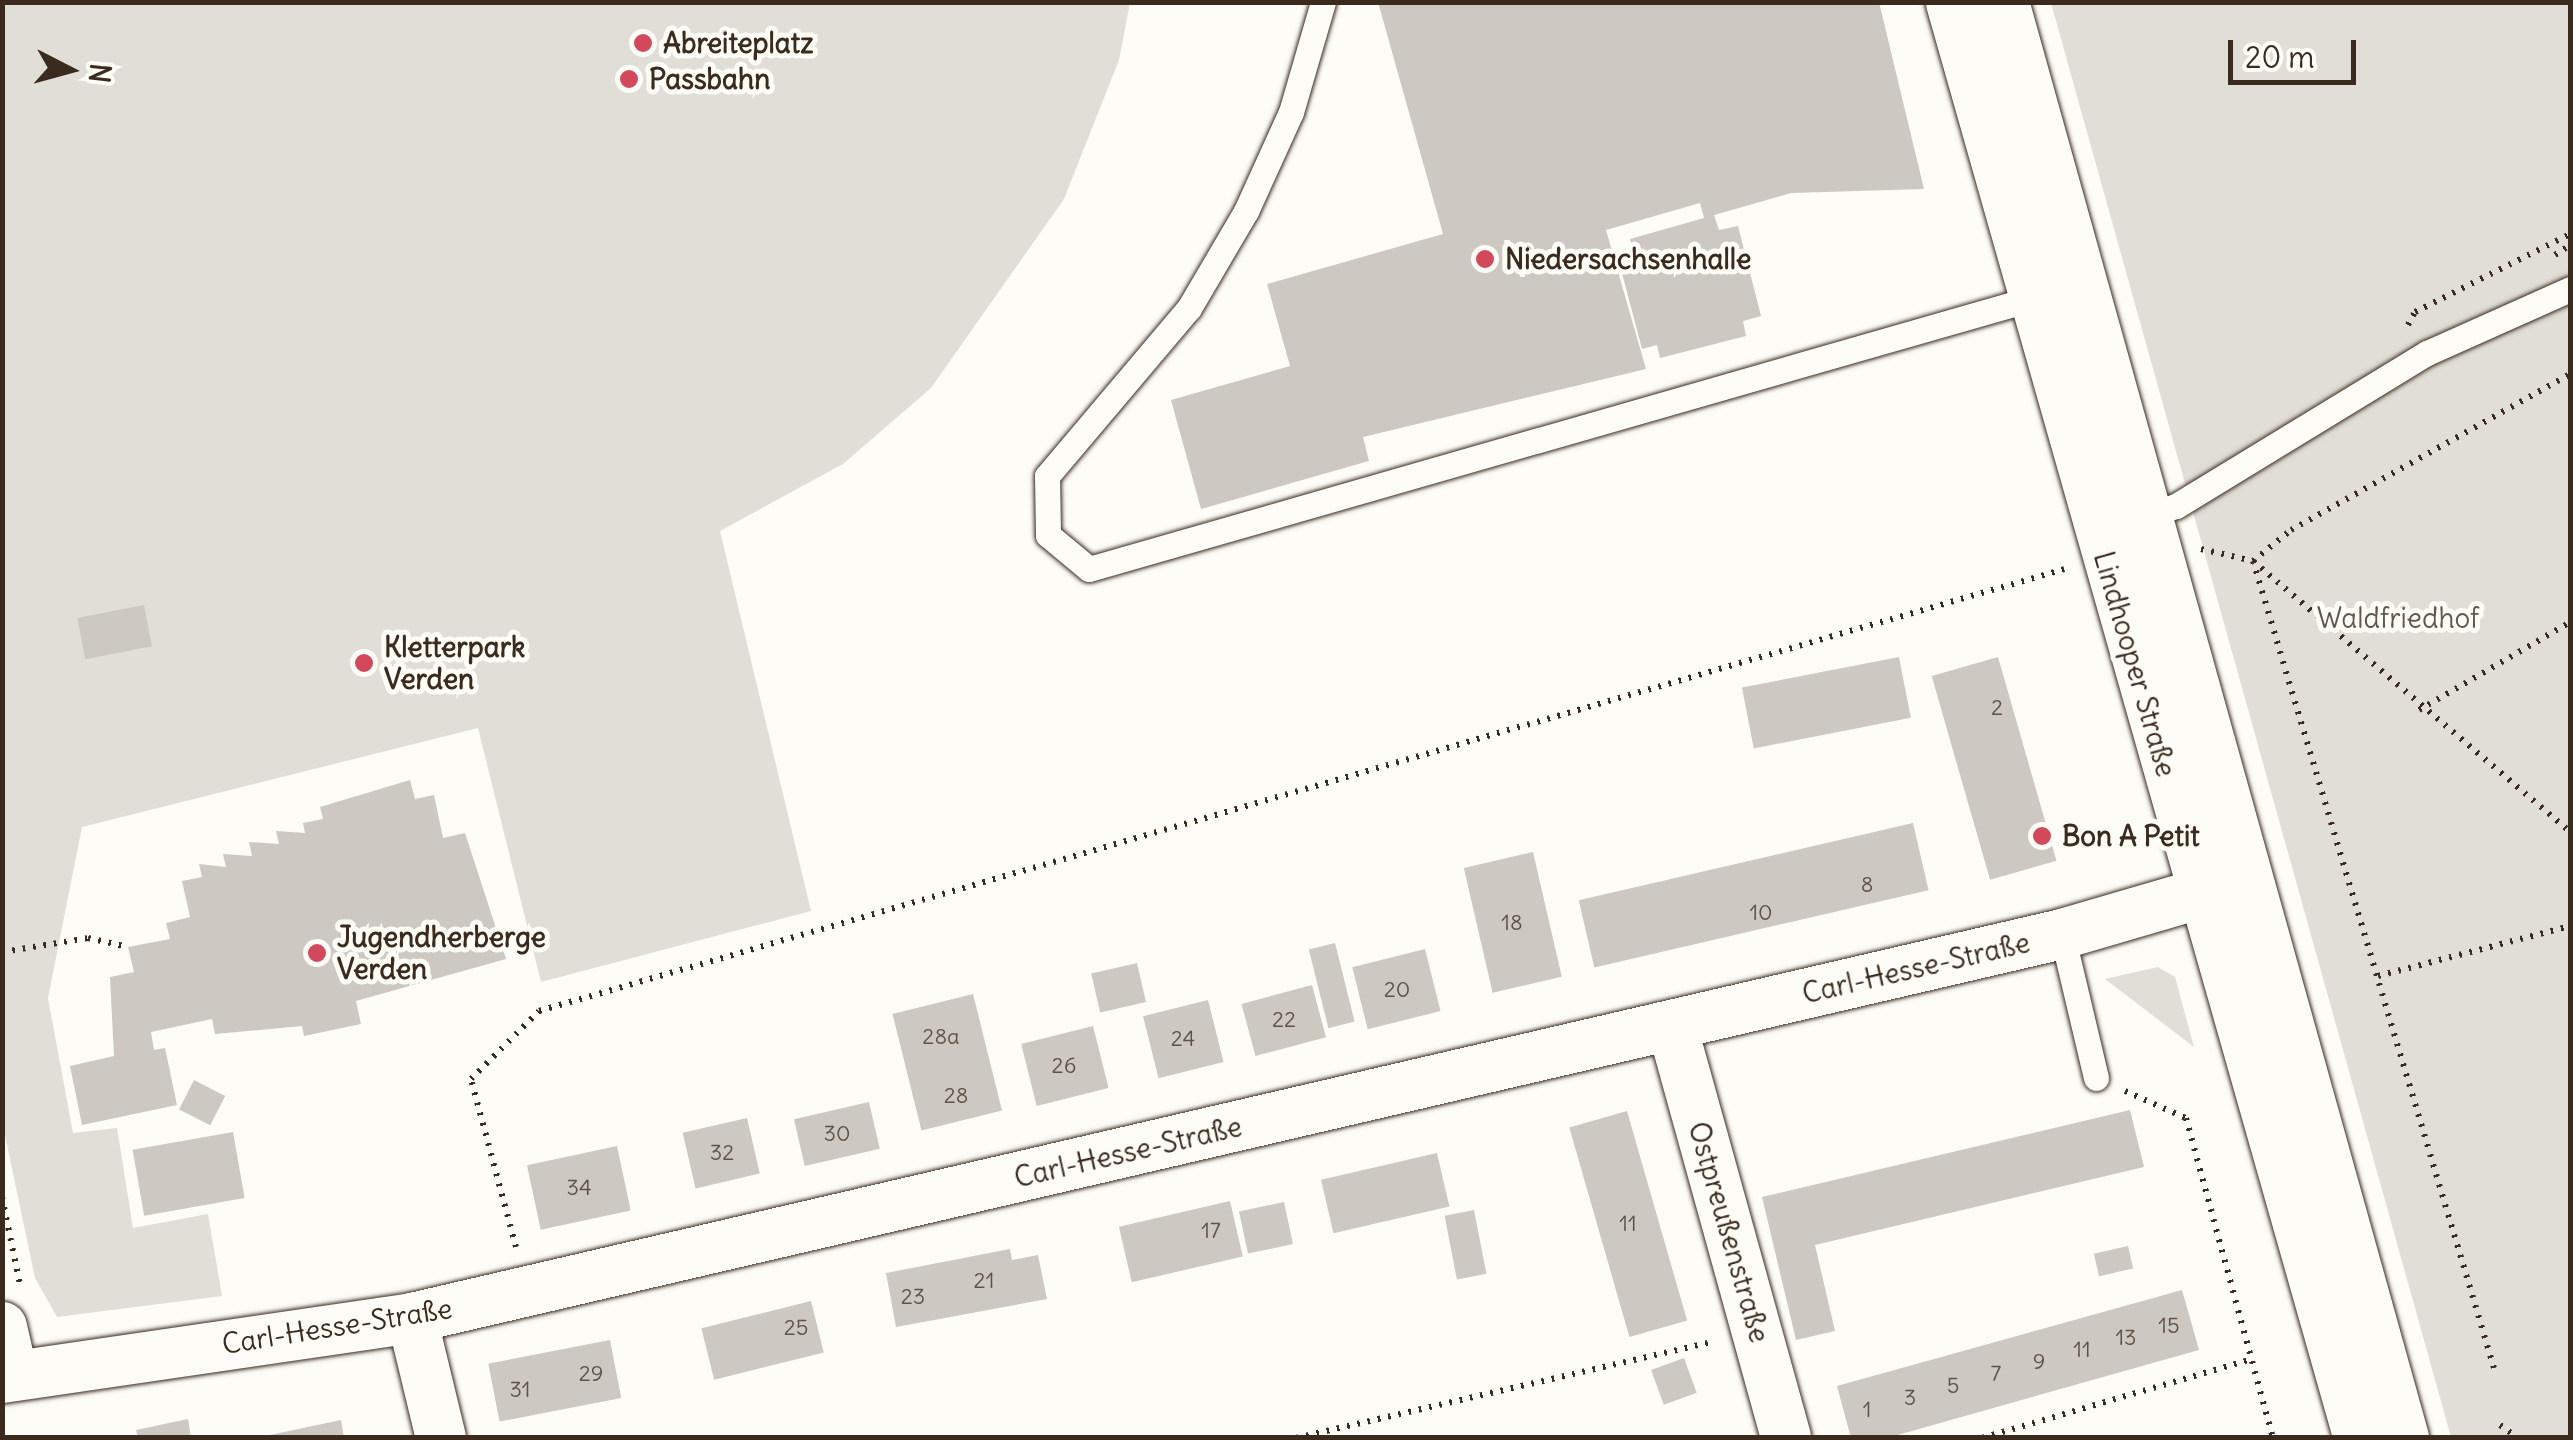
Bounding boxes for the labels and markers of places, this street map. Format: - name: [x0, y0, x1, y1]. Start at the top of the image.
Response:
- place label: Abreiteplatz: [663, 26, 814, 60]
- marker: Abreiteplatz: [632, 32, 654, 54]
- place label: Passbahn: [649, 62, 770, 96]
- marker: Passbahn: [618, 68, 640, 90]
- place label: Niedersachsenhalle: [1505, 242, 1751, 276]
- marker: Niedersachsenhalle: [1474, 248, 1496, 270]
- place label: Kletterpark Verden: [384, 630, 525, 696]
- marker: Kletterpark Verden: [353, 652, 375, 674]
- place label: Bon A Petit: [2062, 819, 2200, 853]
- marker: Bon A Petit: [2031, 825, 2053, 847]
- place label: Jugendherberge Verden: [337, 920, 546, 986]
- marker: Jugendherberge Verden: [306, 942, 328, 964]

